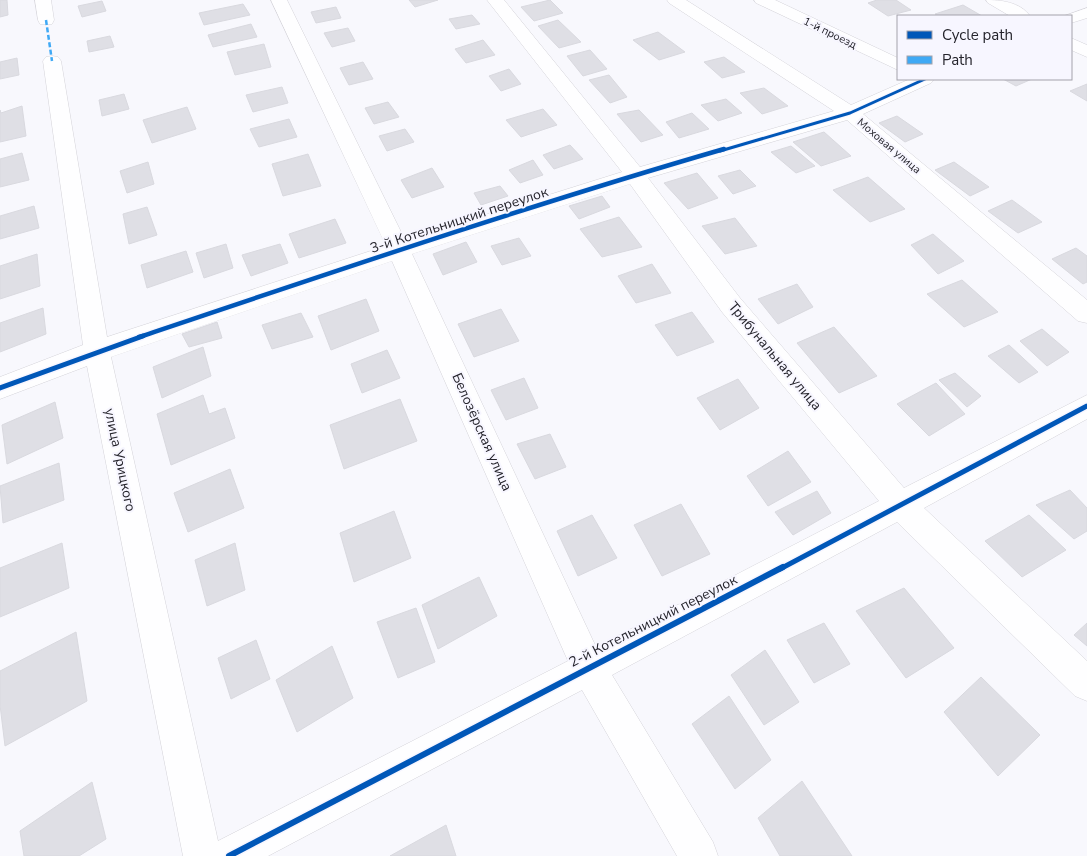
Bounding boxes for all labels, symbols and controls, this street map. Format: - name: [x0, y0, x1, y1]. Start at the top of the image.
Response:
- street label: 1-й проезд: [801, 14, 860, 53]
- legend: [897, 15, 1072, 80]
- text: Cycle path: [942, 25, 1013, 45]
- text: Path: [942, 50, 973, 70]
- street label: Моховая улица: [854, 115, 924, 177]
- street label: 3-й Котельницкий переулок: [368, 182, 551, 258]
- street label: Трибунальная улица: [724, 298, 826, 414]
- street label: Белозёрская улица: [447, 370, 517, 494]
- street label: улица Урицкого: [100, 407, 140, 513]
- street label: 2-й Котельницкий переулок: [566, 570, 741, 672]

